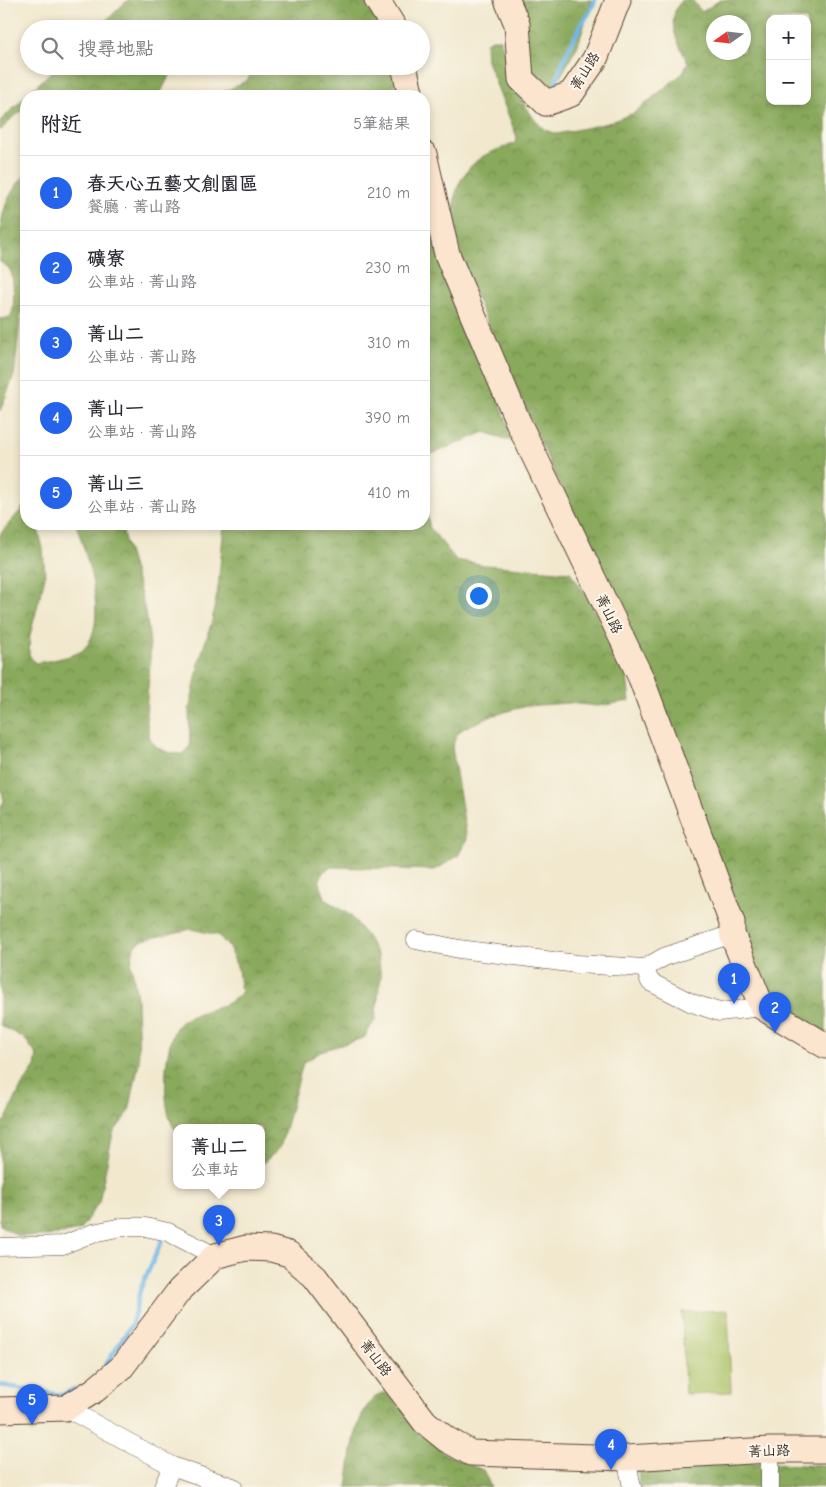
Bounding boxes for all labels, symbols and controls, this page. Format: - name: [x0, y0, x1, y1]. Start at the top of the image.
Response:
- north arrow: [706, 15, 751, 60]
- map controls: [766, 15, 811, 105]
- button: +: [766, 15, 811, 60]
- search box: [20, 20, 430, 75]
- icon: search: [38, 34, 66, 62]
- text: 搜尋地點: [78, 38, 154, 60]
- street label: 菁山路: [567, 49, 603, 93]
- button: −: [766, 60, 811, 105]
- text: 附近: [40, 112, 82, 136]
- text: 5筆結果: [353, 115, 410, 133]
- text: 春天心五藝文創園區: [87, 173, 258, 195]
- text: 1: [53, 184, 59, 202]
- text: 210 m: [367, 184, 410, 202]
- text: 餐廳 · 菁山路: [87, 198, 181, 216]
- text: 礦寮: [87, 248, 125, 270]
- text: 2: [52, 259, 60, 277]
- text: 230 m: [365, 259, 410, 277]
- text: 公車站 · 菁山路: [87, 273, 197, 291]
- text: 菁山二: [87, 323, 144, 345]
- text: 3: [52, 334, 60, 352]
- text: 310 m: [367, 334, 410, 352]
- text: 公車站 · 菁山路: [87, 348, 197, 366]
- text: 菁山一: [87, 398, 144, 420]
- text: 4: [52, 409, 60, 427]
- text: 390 m: [365, 409, 410, 427]
- text: 公車站 · 菁山路: [87, 423, 197, 441]
- text: 菁山三: [87, 473, 144, 495]
- text: 5: [52, 484, 60, 502]
- text: 410 m: [368, 484, 410, 502]
- text: 公車站 · 菁山路: [87, 498, 197, 516]
- your location: [466, 583, 492, 609]
- street label: 菁山路: [592, 591, 626, 637]
- pin: 1: [718, 963, 750, 1004]
- pin: 2: [759, 992, 791, 1033]
- popup: [173, 1124, 265, 1189]
- text: 菁山二: [190, 1136, 248, 1158]
- text: 公車站: [190, 1161, 239, 1179]
- pin: 3: [203, 1205, 235, 1246]
- street label: 菁山路: [357, 1336, 395, 1380]
- pin: 5: [16, 1384, 48, 1425]
- pin: 4: [595, 1429, 627, 1470]
- street label: 菁山路: [748, 1442, 790, 1460]

